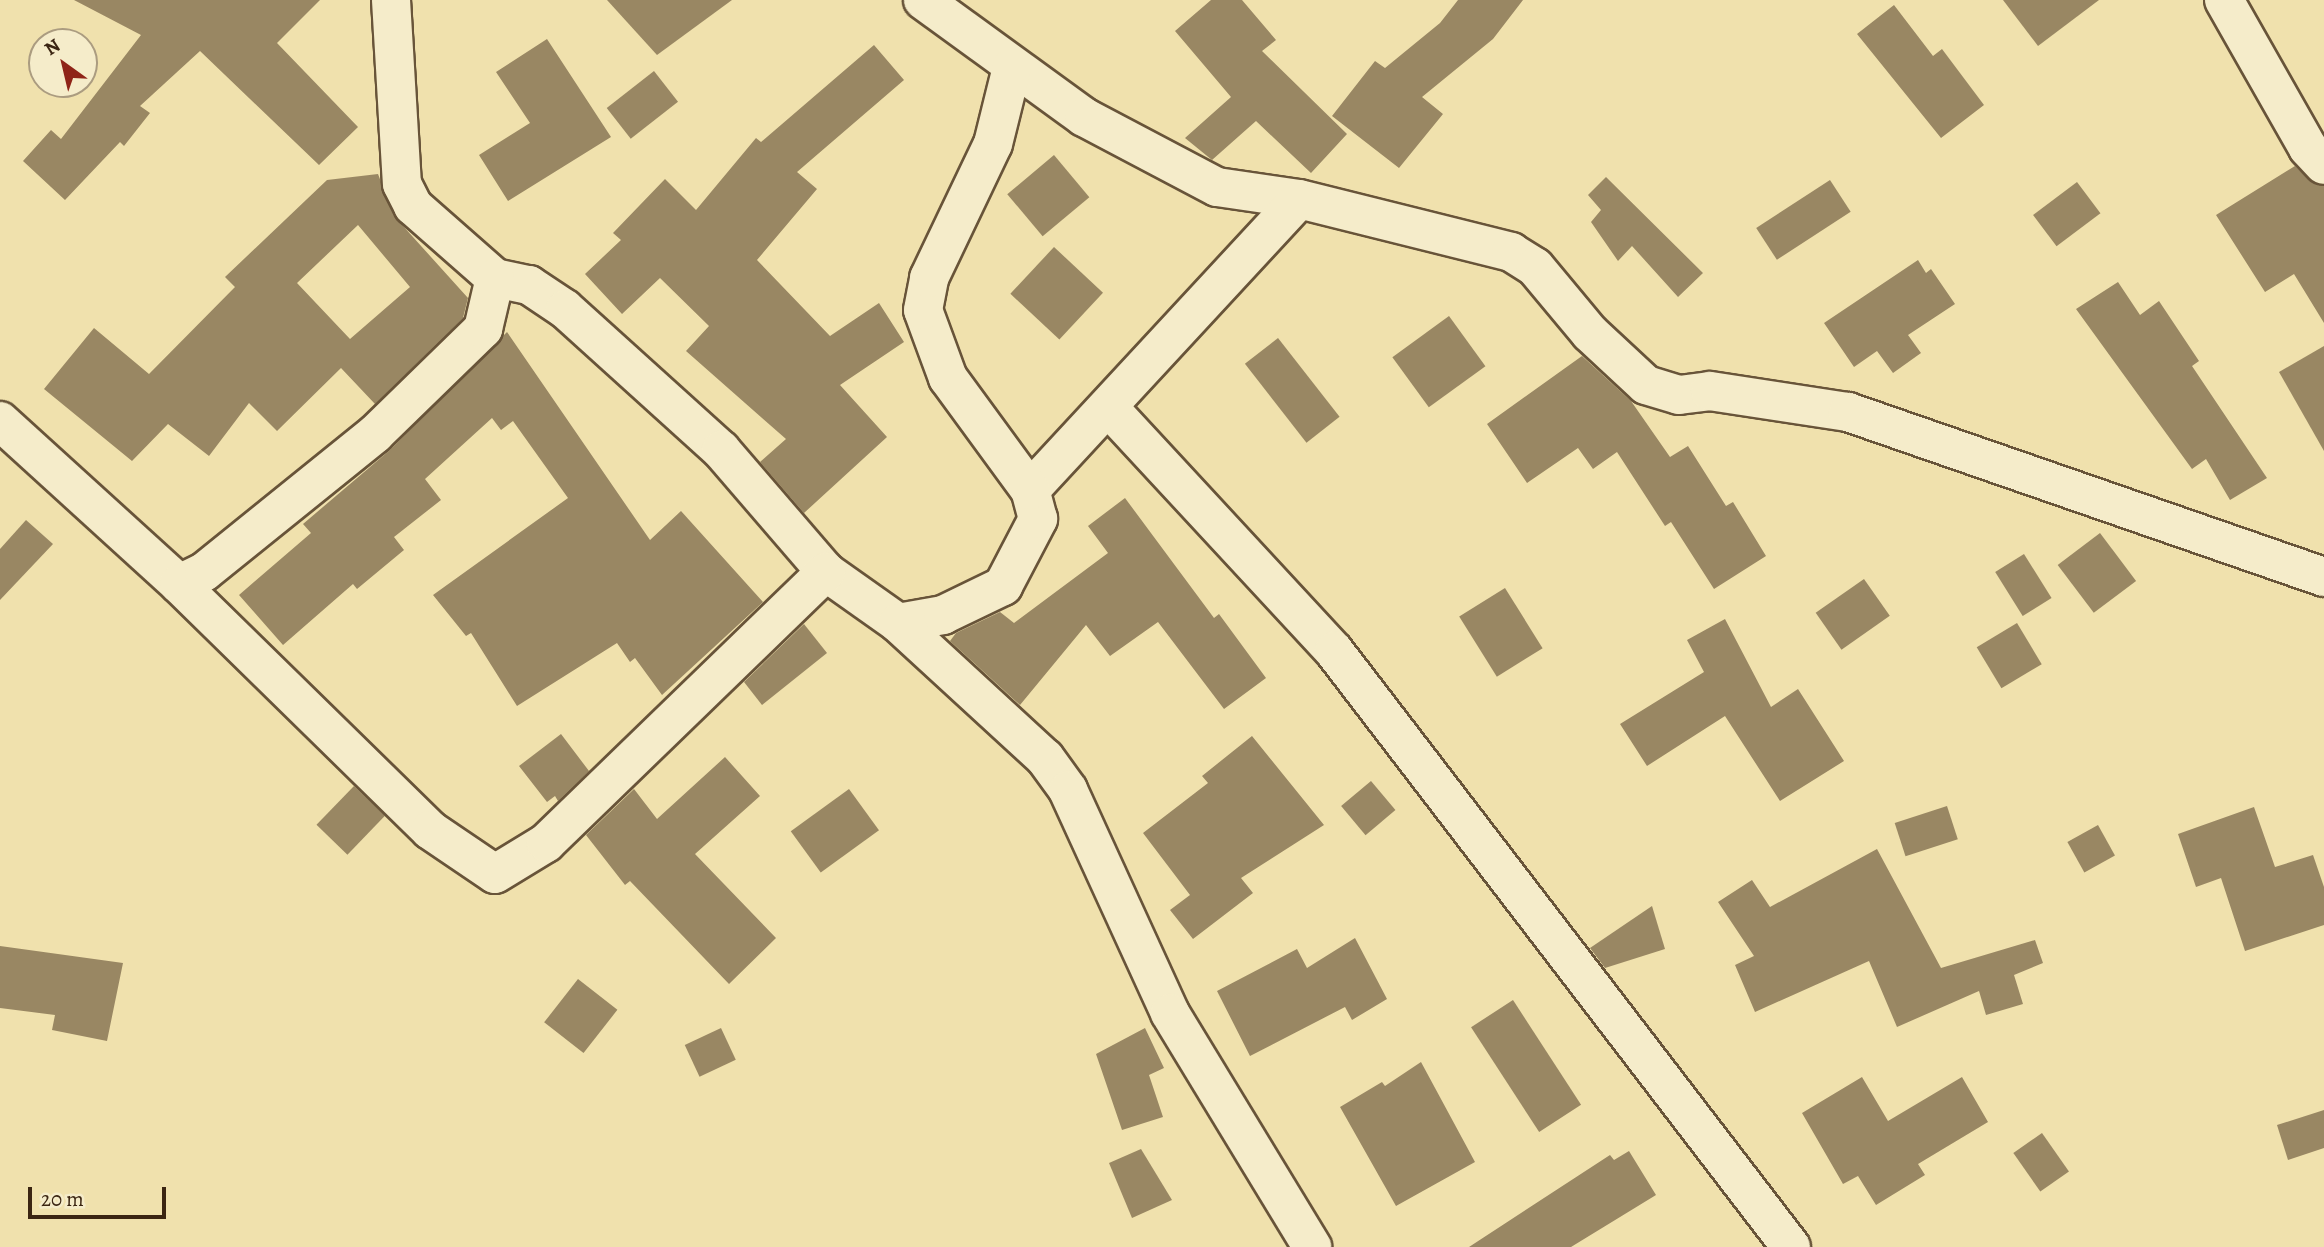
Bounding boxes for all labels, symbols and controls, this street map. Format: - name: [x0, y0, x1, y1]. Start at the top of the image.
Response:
- north arrow: [28, 28, 98, 98]
- text: N: [39, 33, 65, 62]
- scale bar: [32, 1174, 170, 1218]
- text: 20 m: [41, 1185, 84, 1213]

